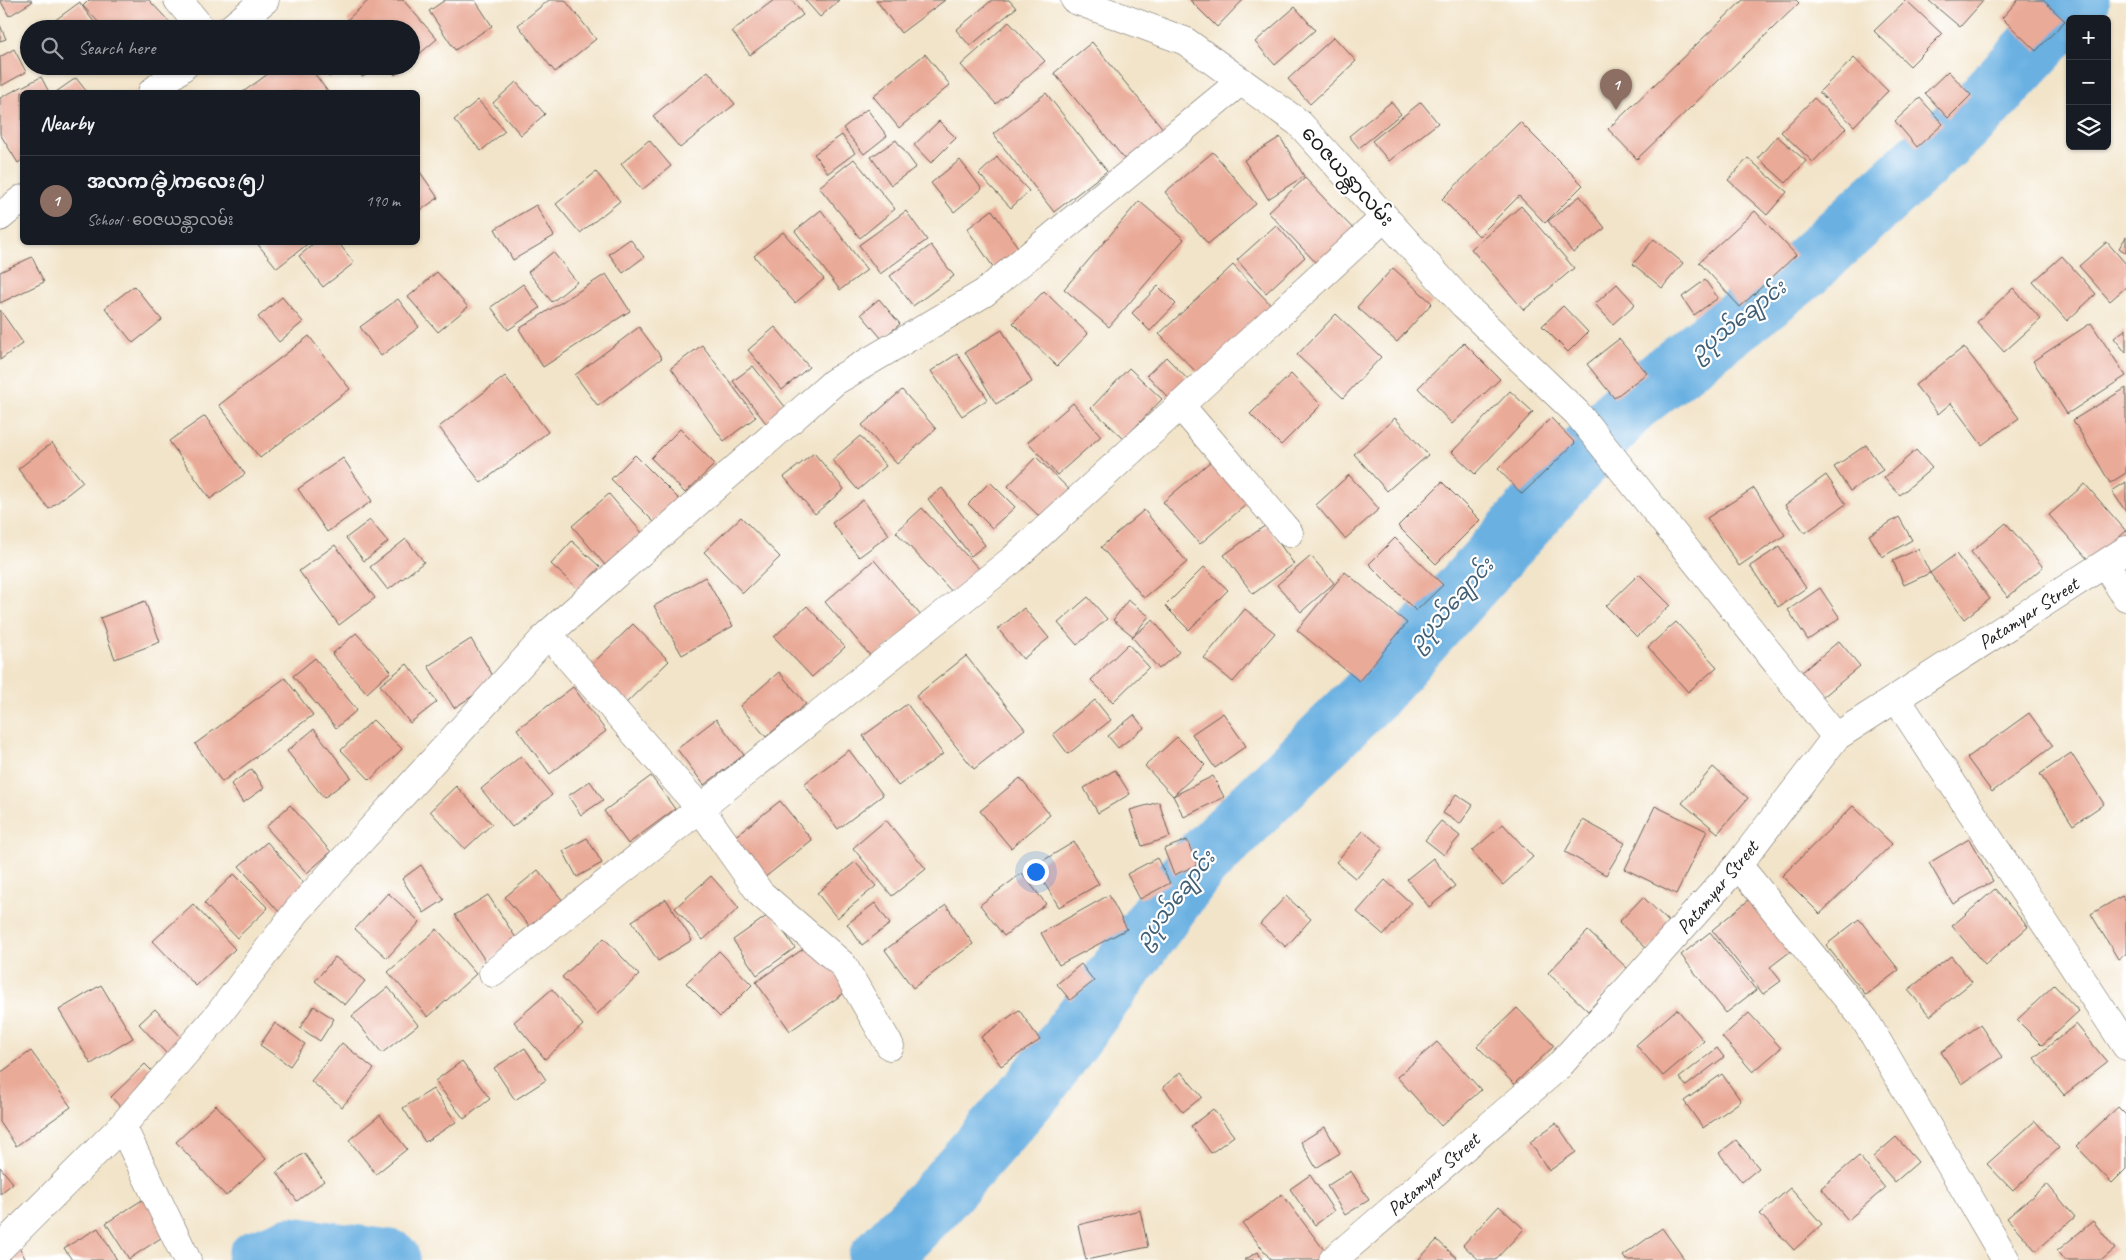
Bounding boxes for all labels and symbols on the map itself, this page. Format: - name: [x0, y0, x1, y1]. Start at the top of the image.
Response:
- pin: 1: [1600, 69, 1632, 110]
- street label: ဝေဇယန္တာလမ်း: [1294, 120, 1401, 234]
- water label: ဥပုသ်ချောင်း: [1684, 272, 1795, 369]
- water label: ဥပုသ်ချောင်း: [1401, 550, 1503, 658]
- street label: Patamyar Street: [1974, 571, 2085, 655]
- street label: Patamyar Street: [1671, 834, 1765, 939]
- water label: ဥပုသ်ချောင်း: [1128, 843, 1225, 955]
- your location: [1023, 859, 1049, 885]
- street label: Patamyar Street: [1382, 1126, 1486, 1221]

